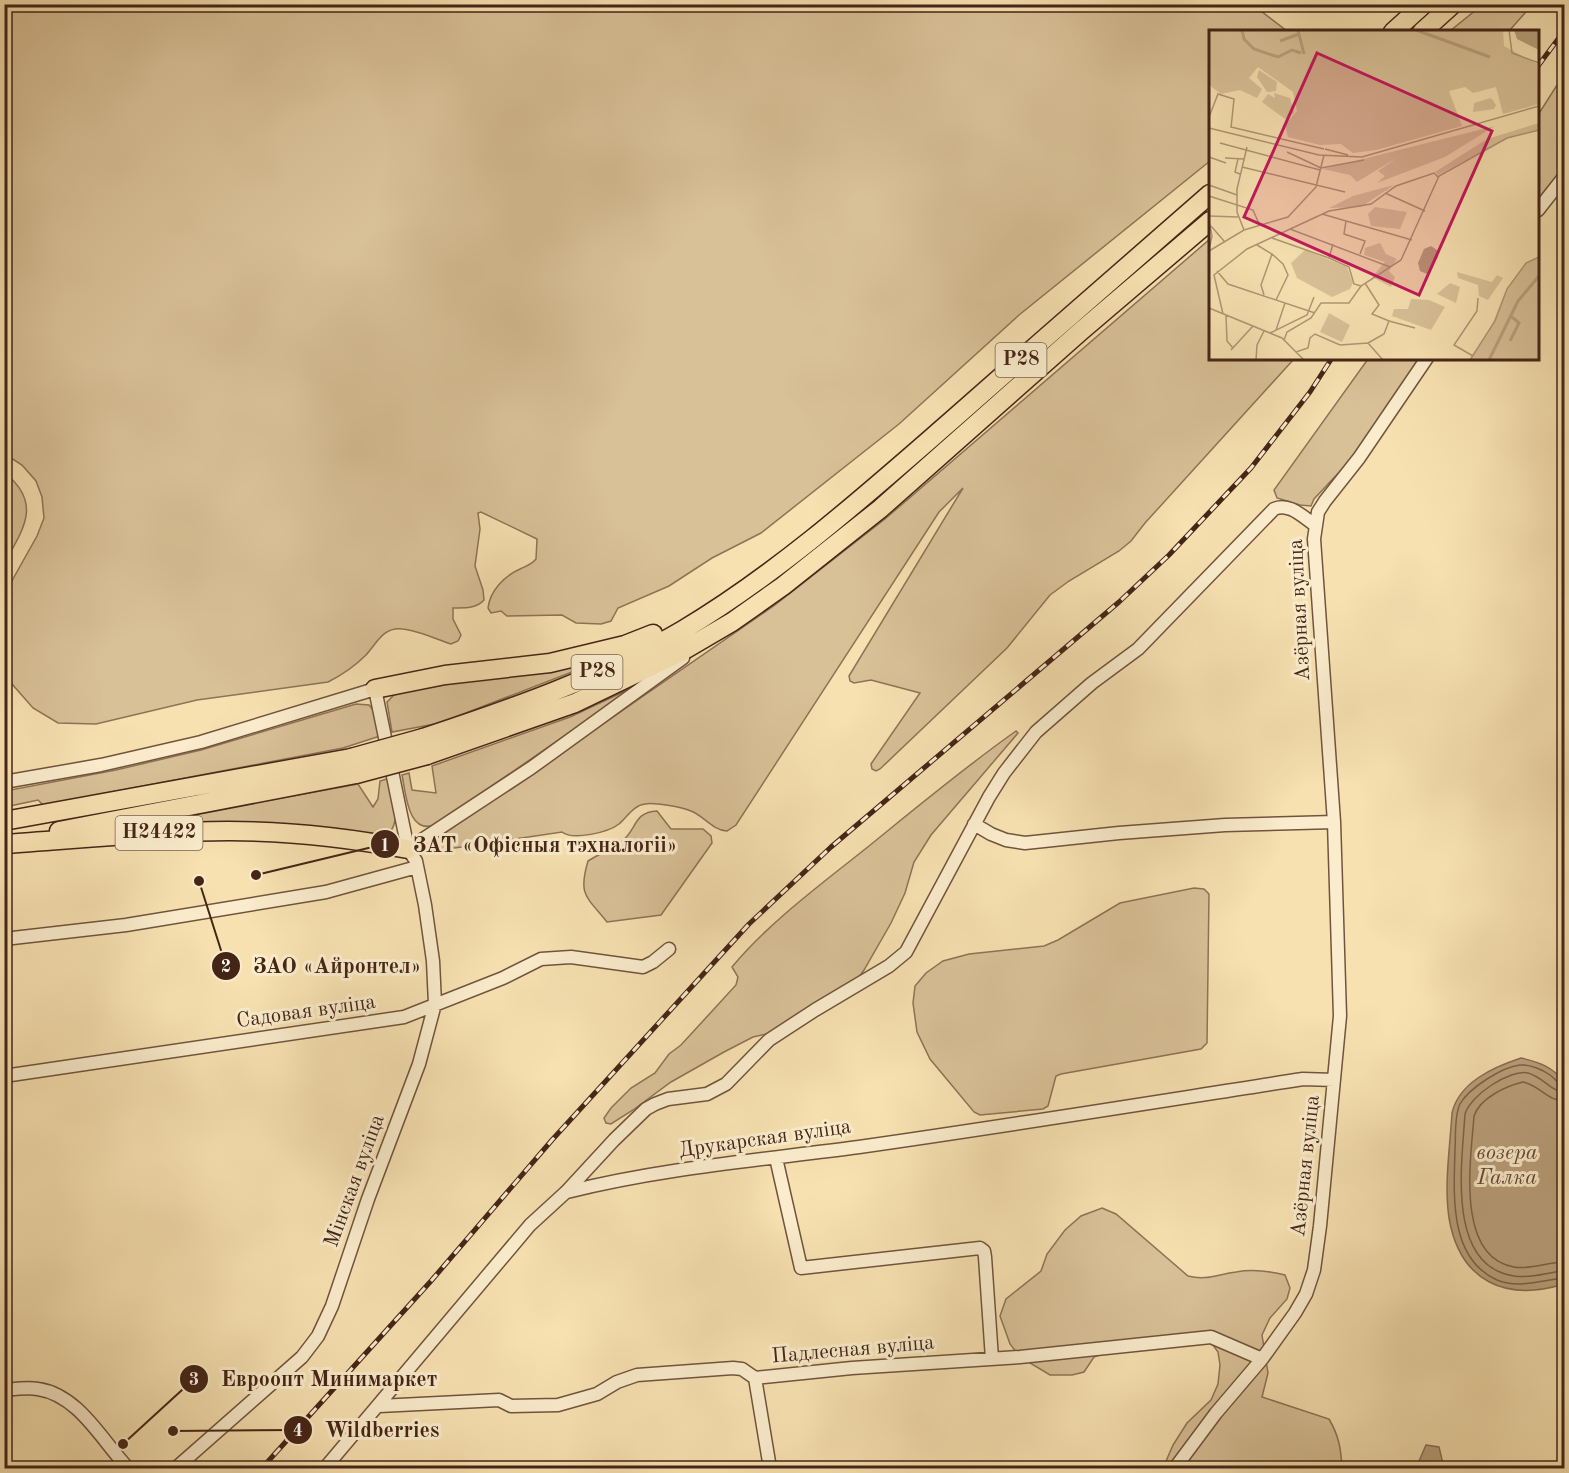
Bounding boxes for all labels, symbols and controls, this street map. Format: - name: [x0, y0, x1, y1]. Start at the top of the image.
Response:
- inset map: [1209, 30, 1539, 360]
- road number: Р28: [996, 343, 1046, 377]
- street label: Азёрная вуліца: [1286, 538, 1314, 682]
- road number: Р28: [572, 655, 622, 689]
- road number: Н24422: [116, 816, 202, 850]
- callout: ЗАТ «Офісныя тэхналогіі»: [370, 824, 689, 864]
- text: ЗАТ «Офісныя тэхналогіі»: [413, 835, 677, 858]
- text: 1: [380, 837, 390, 855]
- callout: ЗАО «Айронтел»: [211, 946, 433, 986]
- text: ЗАО «Айронтел»: [253, 956, 421, 978]
- text: 2: [221, 958, 231, 976]
- street label: Садовая вуліца: [235, 992, 377, 1032]
- street label: Азёрная вуліца: [1288, 1094, 1324, 1238]
- street label: Мінская вуліца: [321, 1112, 389, 1250]
- street label: Друкарская вуліца: [677, 1117, 853, 1161]
- water label: возера Галка: [1476, 1142, 1538, 1189]
- street label: Падлесная вуліца: [771, 1332, 935, 1368]
- callout: Евроопт Минимаркет: [179, 1359, 450, 1399]
- text: Евроопт Минимаркет: [221, 1369, 437, 1391]
- text: 3: [189, 1371, 199, 1389]
- callout: Wildberries: [283, 1410, 451, 1450]
- text: Wildberries: [325, 1420, 439, 1442]
- text: 4: [293, 1422, 303, 1440]

